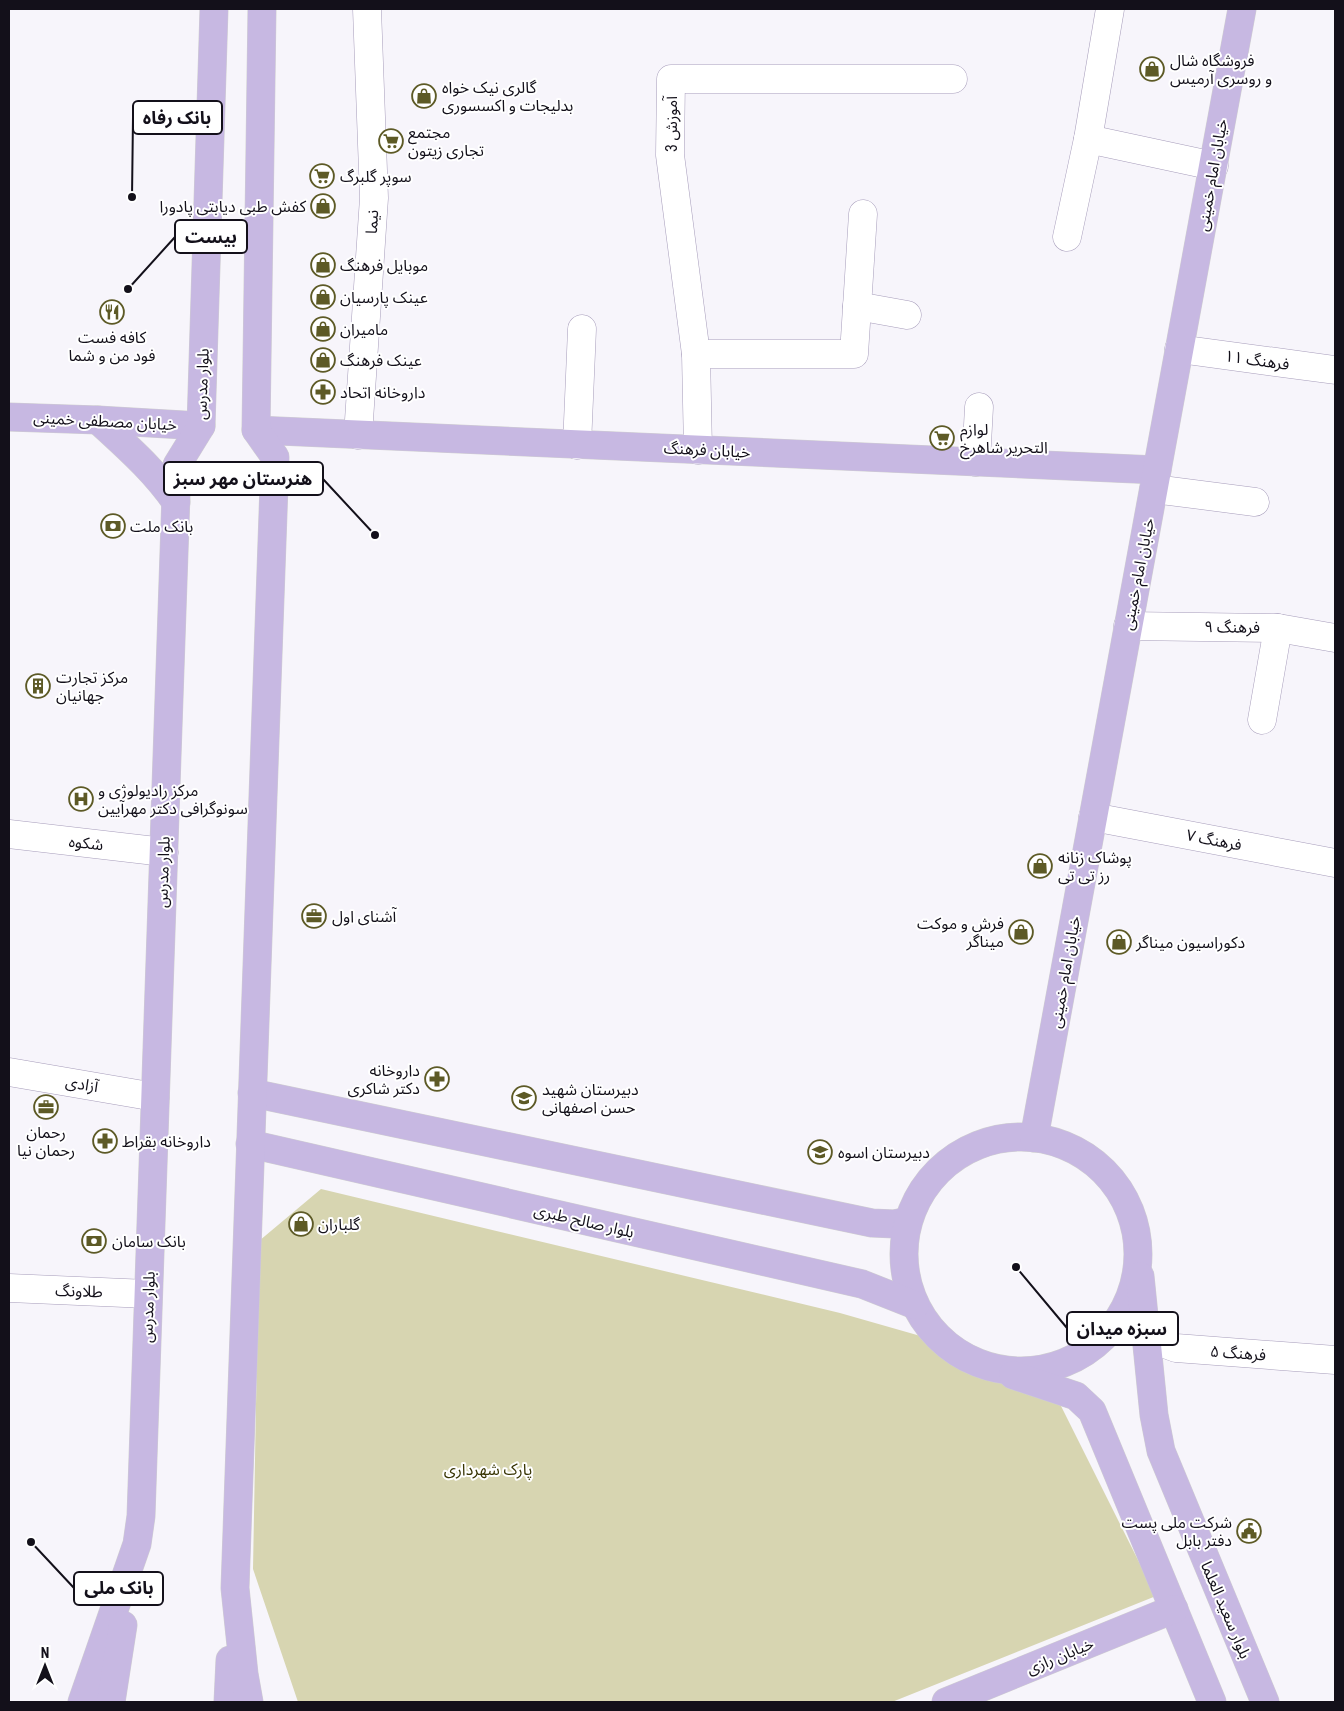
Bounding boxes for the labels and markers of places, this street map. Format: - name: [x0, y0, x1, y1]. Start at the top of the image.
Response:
- place label: فروشگاه شال و روسری آرمیس: [1170, 51, 1272, 88]
- shop icon: فروشگاه شال و روسری آرمیس: [1139, 56, 1165, 82]
- place label: گالری نیک خواه بدلیجات و اکسسوری: [442, 78, 573, 115]
- shop icon: گالری نیک خواه بدلیجات و اکسسوری: [411, 83, 437, 109]
- callout: بانک رفاه: [133, 101, 222, 134]
- place label: مجتمع تجاری زیتون: [408, 123, 484, 160]
- supermarket icon: مجتمع تجاری زیتون: [378, 128, 404, 154]
- supermarket icon: سوپر گلبرگ: [309, 163, 335, 189]
- place label: سوپر گلبرگ: [340, 167, 412, 187]
- shop icon: کفش طبی دیابتی پادورا: [310, 193, 336, 219]
- place label: کفش طبی دیابتی پادورا: [159, 197, 306, 217]
- callout: بیست: [175, 220, 247, 253]
- shop icon: موبایل فرهنگ: [310, 252, 336, 278]
- place label: موبایل فرهنگ: [340, 256, 428, 275]
- shop icon: عینک پارسیان: [310, 284, 336, 310]
- place label: عینک پارسیان: [340, 288, 428, 308]
- restaurant icon: کافه فست فود من و شما: [99, 299, 125, 325]
- shop icon: مامیران: [310, 316, 336, 342]
- place label: مامیران: [340, 320, 388, 339]
- place label: کافه فست فود من و شما: [68, 328, 156, 365]
- shop icon: عینک فرهنگ: [310, 347, 336, 373]
- place label: عینک فرهنگ: [340, 351, 422, 370]
- pharmacy icon: داروخانه اتحاد: [310, 379, 336, 405]
- place label: داروخانه اتحاد: [340, 383, 425, 402]
- place label: لوازم التحریر شاهرخ: [960, 420, 1048, 460]
- supermarket icon: لوازم التحریر شاهرخ: [929, 425, 955, 451]
- callout: هنرستان مهر سبز: [164, 462, 323, 495]
- bank icon: بانک ملت: [100, 513, 126, 539]
- place label: بانک ملت: [130, 517, 193, 536]
- place label: مرکز تجارت جهانیان: [56, 668, 128, 705]
- building icon: مرکز تجارت جهانیان: [25, 673, 51, 699]
- place label: مرکز رادیولوژی و سونوگرافی دکتر مهرآیین: [98, 781, 248, 818]
- hospital icon: مرکز رادیولوژی و سونوگرافی دکتر مهرآیین: [68, 786, 94, 812]
- place label: پوشاک زنانه رز تی تی: [1058, 848, 1132, 885]
- shop icon: پوشاک زنانه رز تی تی: [1027, 853, 1053, 879]
- office icon: آشنای اول: [301, 903, 327, 929]
- place label: آشنای اول: [332, 907, 398, 927]
- place label: فرش و موکت میناگر: [917, 914, 1004, 951]
- shop icon: فرش و موکت میناگر: [1008, 919, 1034, 945]
- shop icon: دکوراسیون میناگر: [1106, 929, 1132, 955]
- place label: دکوراسیون میناگر: [1135, 933, 1245, 952]
- place label: داروخانه دکتر شاکری: [348, 1061, 420, 1098]
- pharmacy icon: داروخانه دکتر شاکری: [424, 1066, 450, 1092]
- place label: دبیرستان شهید حسن اصفهانی: [542, 1080, 639, 1117]
- school or university icon: دبیرستان شهید حسن اصفهانی: [511, 1085, 537, 1111]
- office icon: رحمان رحمان نیا: [33, 1094, 59, 1120]
- place label: رحمان رحمان نیا: [17, 1123, 75, 1160]
- pharmacy icon: داروخانه بقراط: [92, 1128, 118, 1154]
- place label: داروخانه بقراط: [122, 1132, 211, 1151]
- school or university icon: دبیرستان اسوه: [807, 1139, 833, 1165]
- place label: دبیرستان اسوه: [838, 1143, 930, 1162]
- shop icon: گلباران: [288, 1211, 314, 1237]
- place label: گلباران: [318, 1215, 360, 1234]
- bank icon: بانک سامان: [81, 1228, 107, 1254]
- place label: بانک سامان: [112, 1232, 186, 1251]
- callout: سبزه میدان: [1067, 1312, 1178, 1345]
- place label: شرکت ملی پست دفتر بابل: [1121, 1513, 1232, 1550]
- public building icon: شرکت ملی پست دفتر بابل: [1236, 1518, 1262, 1544]
- callout: بانک ملی: [74, 1572, 163, 1605]

